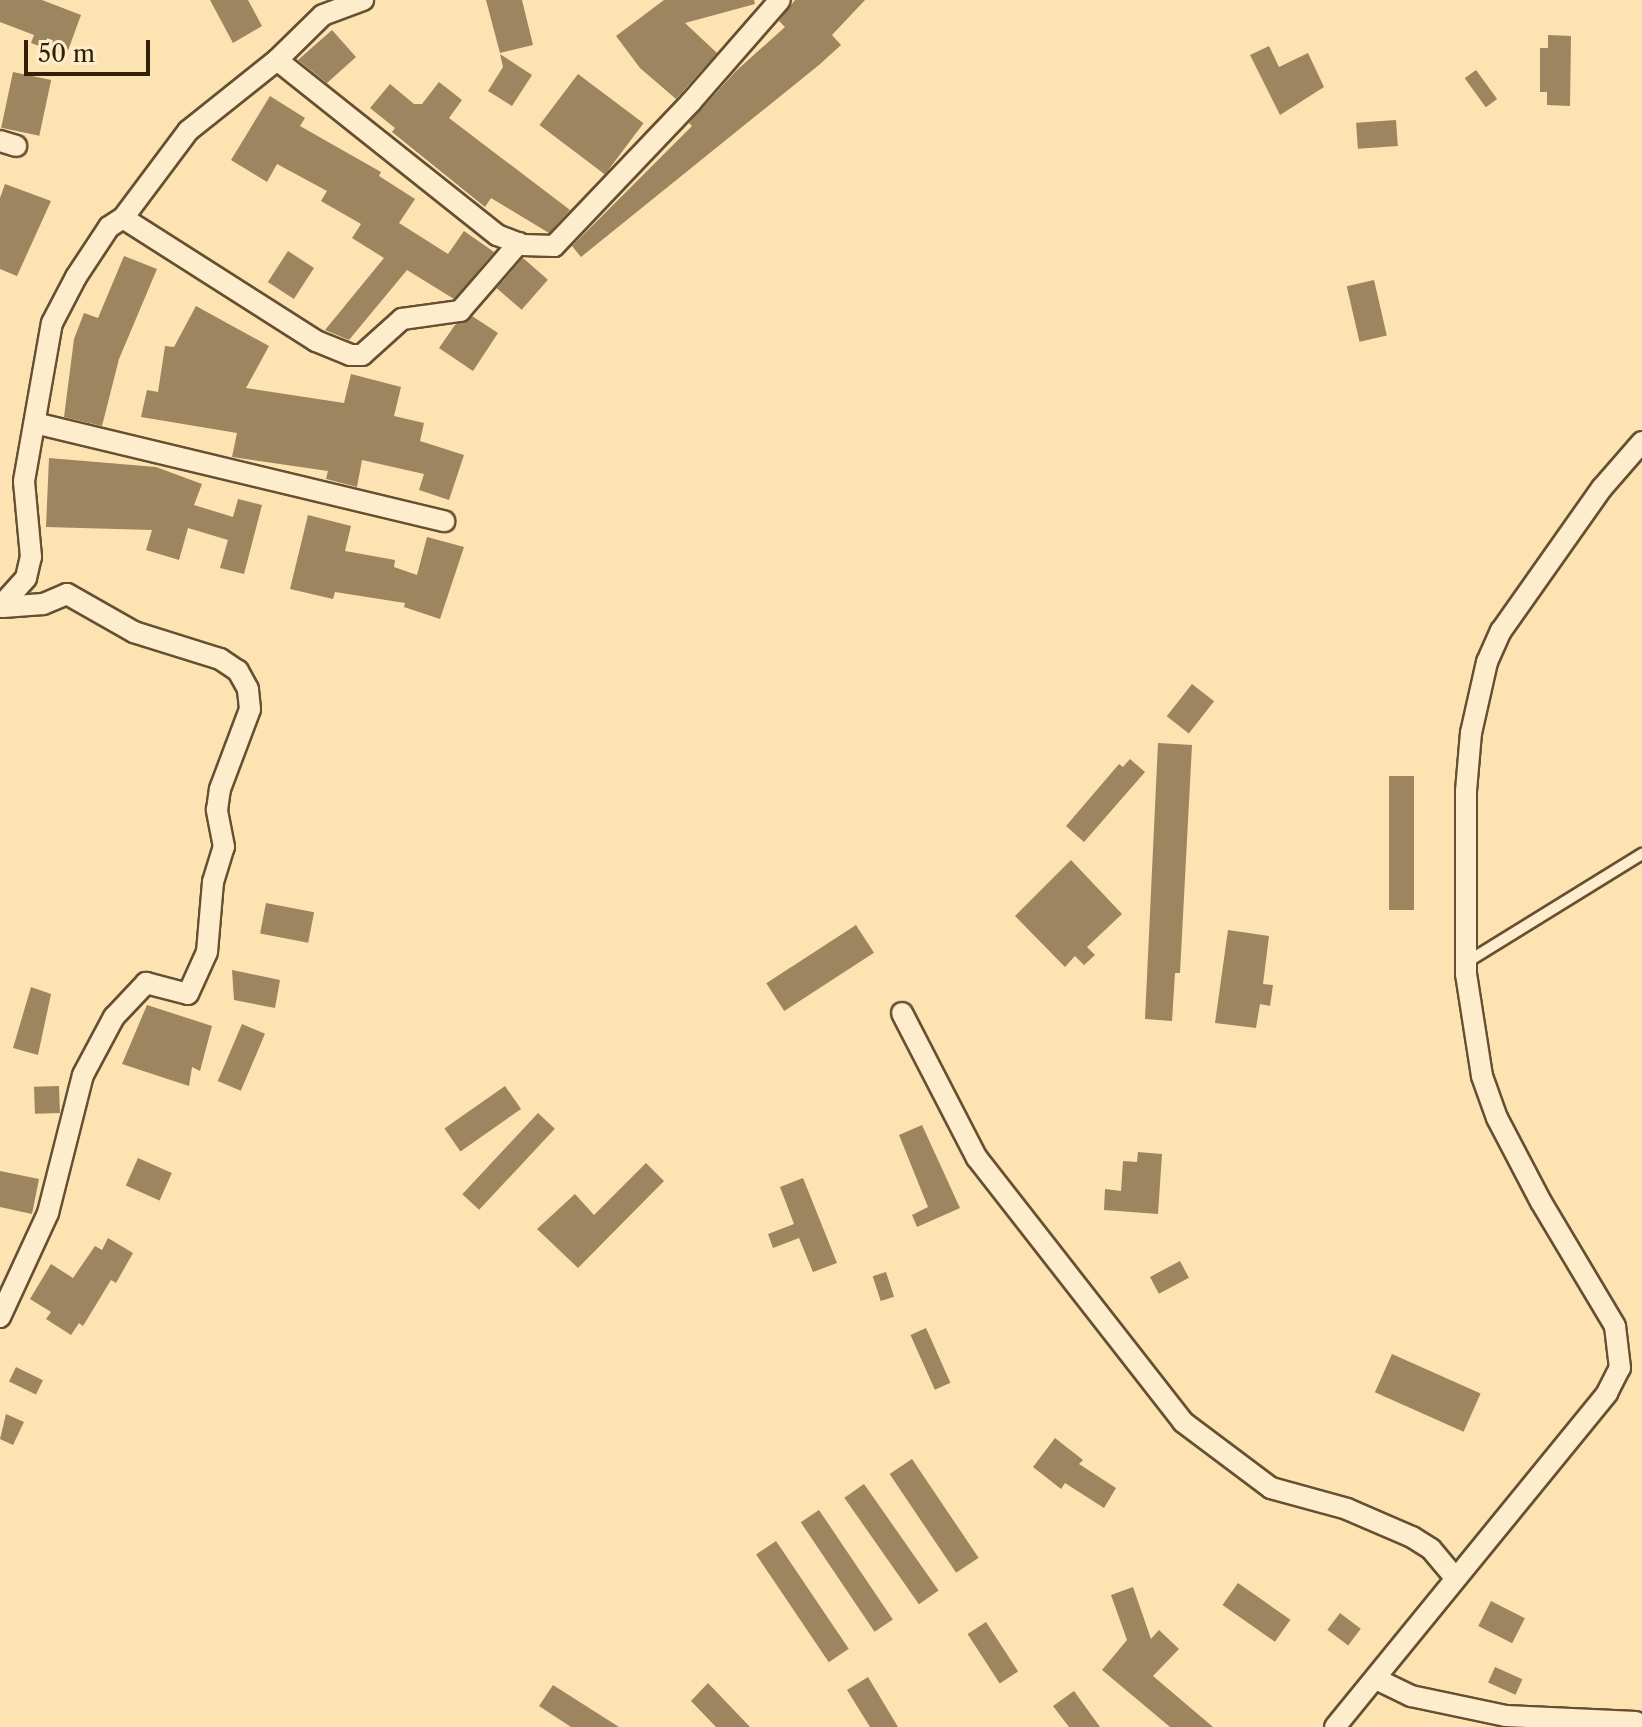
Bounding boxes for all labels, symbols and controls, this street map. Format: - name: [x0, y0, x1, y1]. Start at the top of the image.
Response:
- scale bar: [28, 24, 154, 74]
- text: 50 m: [38, 39, 95, 68]

